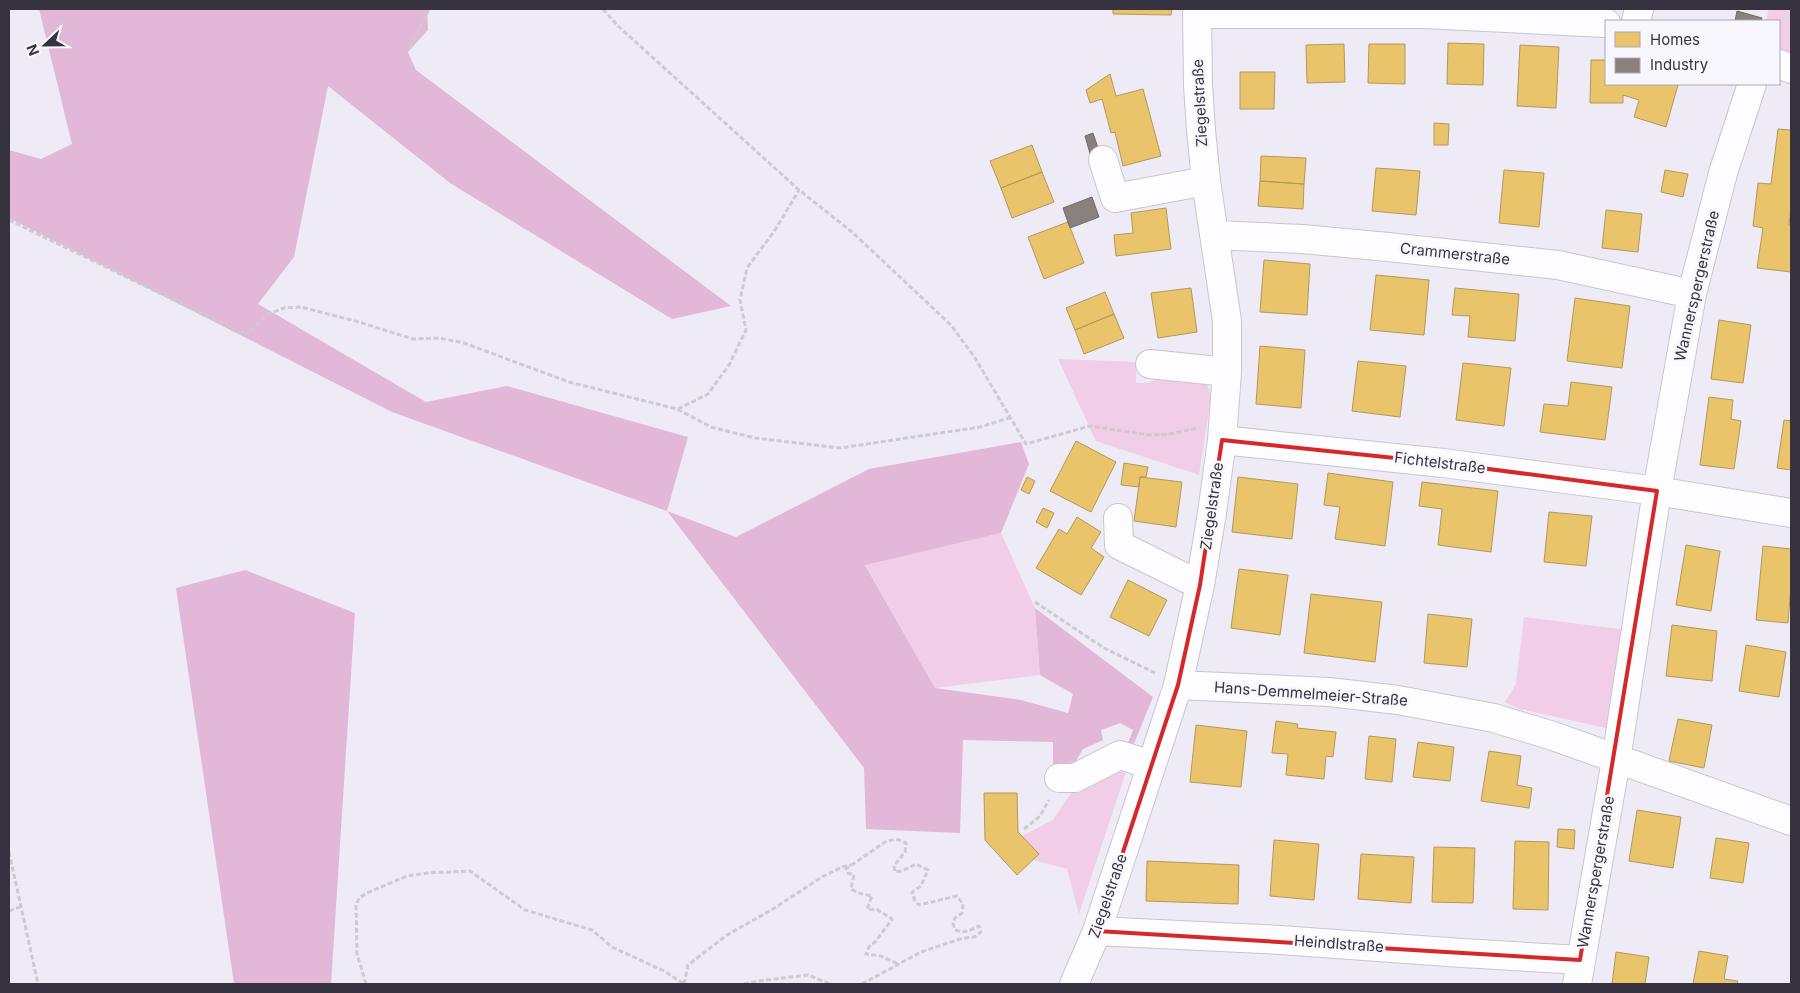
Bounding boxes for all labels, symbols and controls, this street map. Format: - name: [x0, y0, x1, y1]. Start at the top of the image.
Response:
- north arrow: [20, 20, 70, 70]
- legend: [1605, 20, 1780, 85]
- text: Homes: [1650, 30, 1700, 49]
- text: N: [23, 42, 42, 58]
- text: Industry: [1650, 55, 1709, 74]
- street label: Ziegelstraße: [1188, 58, 1211, 148]
- street label: Wannerspergerstraße: [1670, 209, 1723, 363]
- street label: Crammerstraße: [1399, 238, 1511, 269]
- street label: Fichtelstraße: [1393, 447, 1487, 478]
- street label: Ziegelstraße: [1196, 461, 1227, 551]
- street label: Hans-Demmelmeier-Straße: [1213, 677, 1409, 710]
- street label: Wannerspergerstraße: [1573, 794, 1618, 950]
- street label: Ziegelstraße: [1084, 851, 1131, 941]
- street label: Heindlstraße: [1293, 931, 1385, 956]

